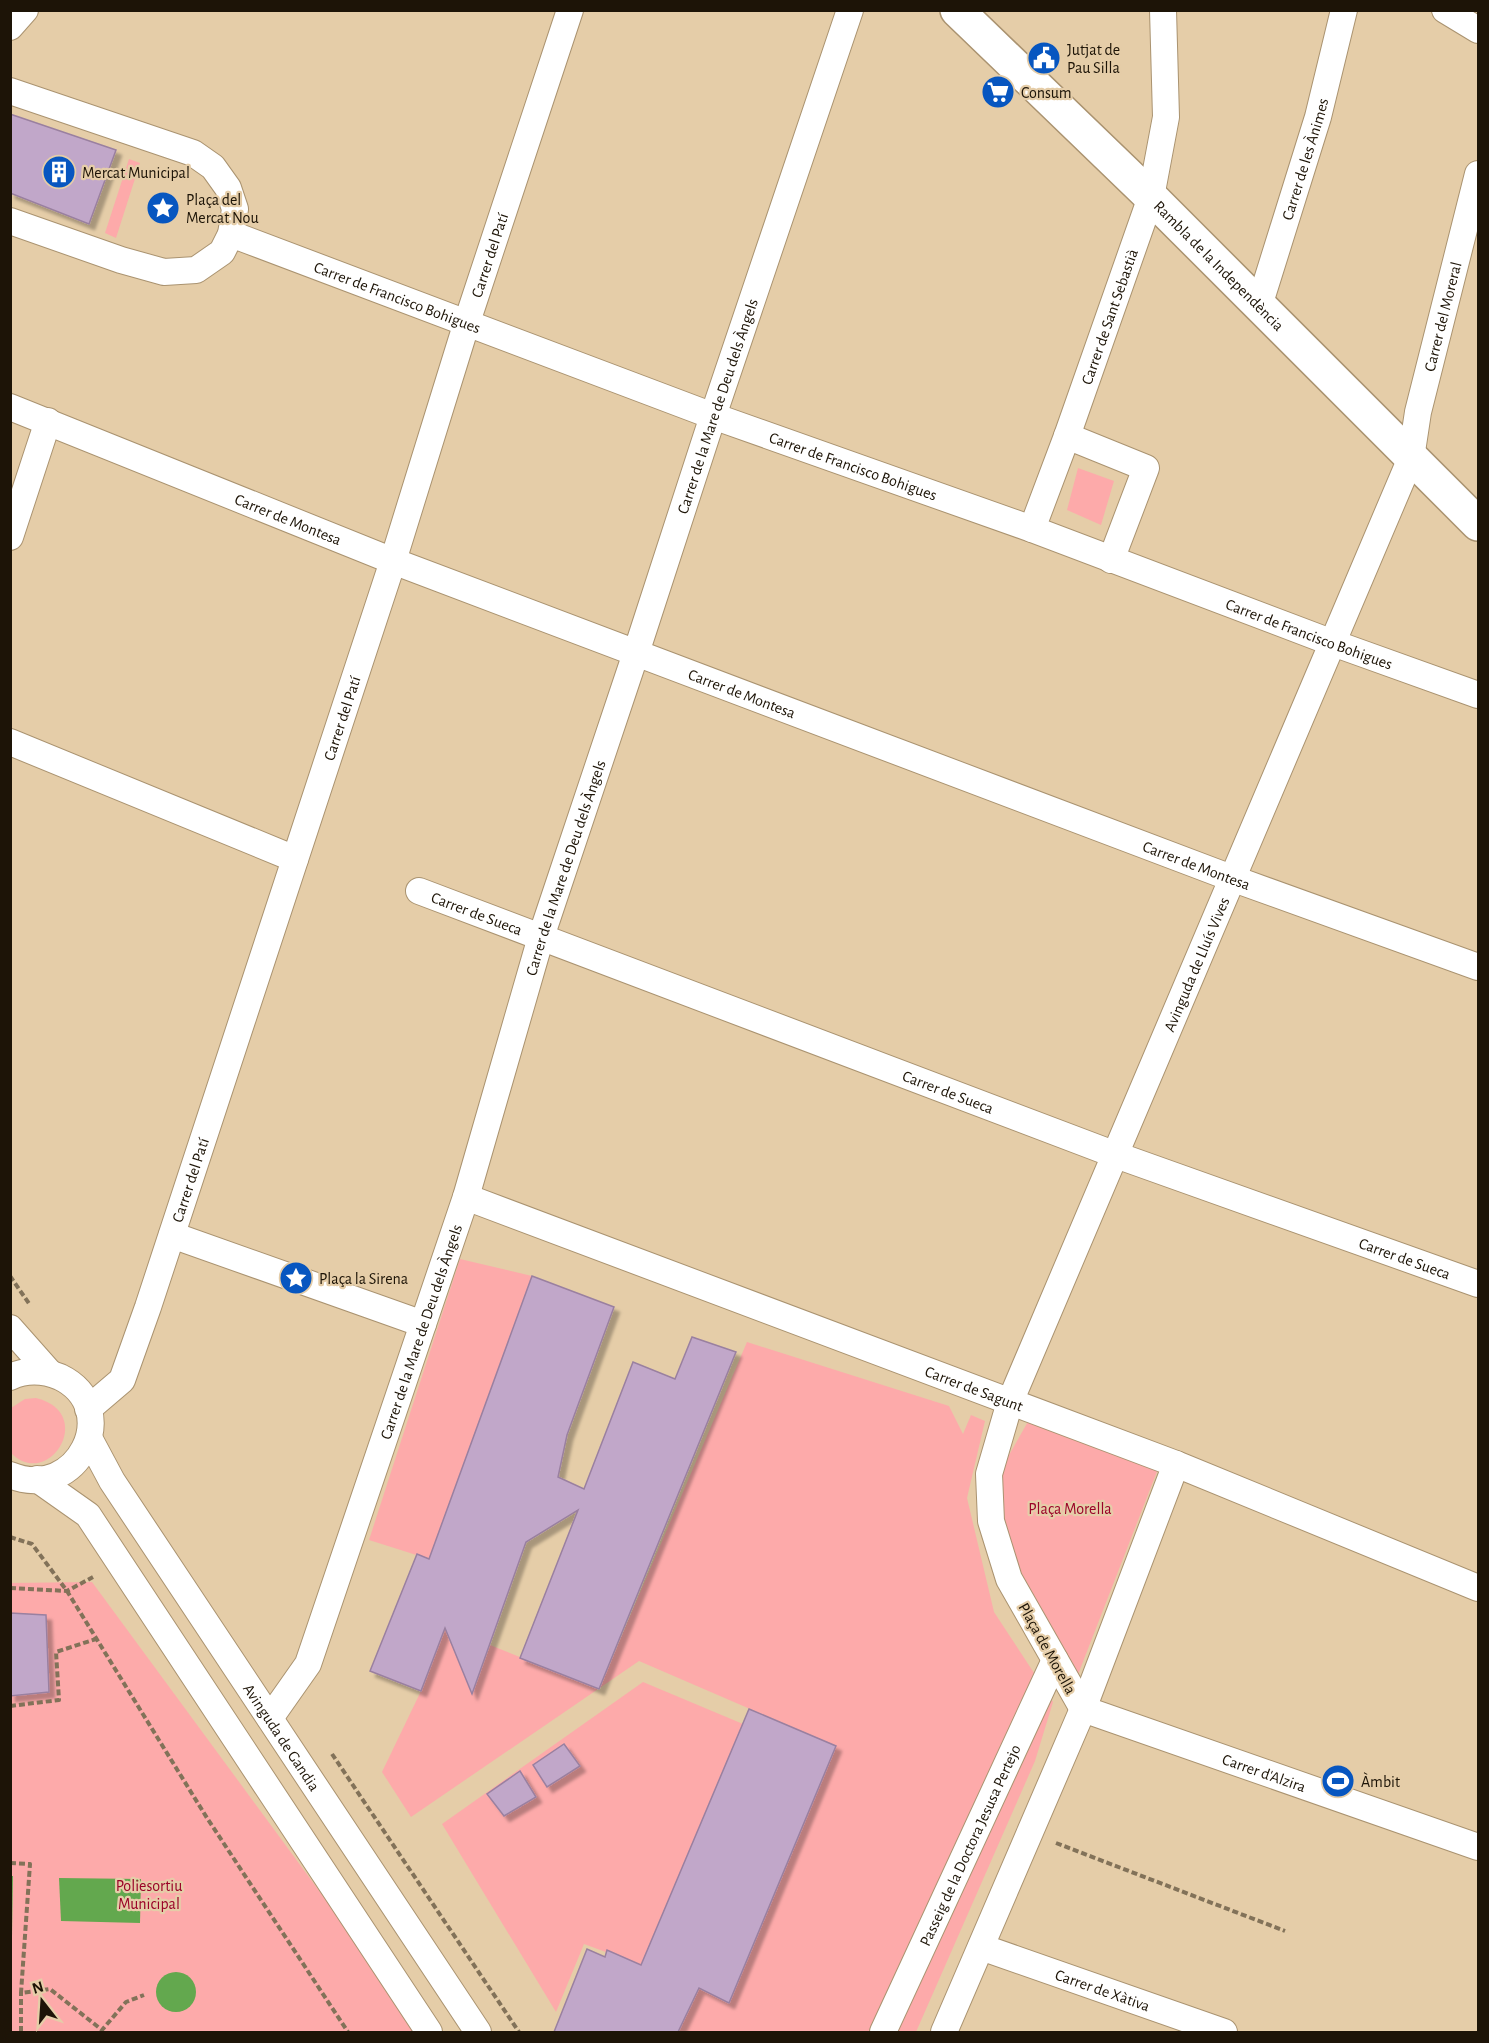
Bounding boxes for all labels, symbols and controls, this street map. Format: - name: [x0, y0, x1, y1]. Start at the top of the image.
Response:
- public building icon: Jutjat de Pau Silla: [1026, 40, 1062, 76]
- place label: Jutjat de Pau Silla: [1067, 42, 1120, 76]
- supermarket icon: Consum: [980, 74, 1016, 110]
- place label: Consum: [1021, 85, 1072, 101]
- street label: Carrer de les Ànimes: [1279, 96, 1331, 222]
- building icon: Mercat Municipal: [41, 154, 77, 190]
- place label: Mercat Municipal: [82, 165, 190, 181]
- place icon: Plaça del Mercat Nou: [145, 190, 181, 226]
- place label: Plaça del Mercat Nou: [186, 192, 259, 226]
- street label: Rambla de la Independència: [1151, 198, 1287, 334]
- street label: Carrer del Patí: [469, 211, 511, 300]
- street label: Carrer de Sant Sebastià: [1079, 247, 1141, 387]
- street label: Carrer de Francisco Bohigues: [312, 259, 483, 337]
- street label: Carrer del Moreral: [1422, 260, 1465, 373]
- street label: Carrer de la Mare de Deu dels Àngels: [675, 297, 761, 516]
- street label: Carrer de Francisco Bohigues: [767, 430, 939, 504]
- street label: Carrer de Montesa: [232, 491, 344, 548]
- street label: Carrer de Francisco Bohigues: [1223, 596, 1395, 673]
- street label: Carrer de Montesa: [686, 666, 798, 721]
- street label: Carrer del Patí: [321, 674, 364, 763]
- street label: Carrer de la Mare de Deu dels Àngels: [523, 758, 609, 977]
- street label: Carrer de Montesa: [1140, 838, 1252, 893]
- street label: Carrer de Sueca: [429, 889, 524, 938]
- street label: Avinguda de Lluís Vives: [1161, 895, 1233, 1034]
- street label: Carrer de Sueca: [900, 1068, 996, 1117]
- street label: Carrer del Patí: [169, 1136, 212, 1224]
- street label: Carrer de la Mare de Deu dels Àngels: [378, 1222, 465, 1441]
- street label: Carrer de Sueca: [1357, 1235, 1452, 1283]
- place icon: Plaça la Sirena: [278, 1260, 314, 1296]
- place label: Plaça la Sirena: [319, 1271, 408, 1287]
- street label: Carrer de Sagunt: [923, 1363, 1025, 1415]
- park label: Plaça Morella: [1028, 1501, 1112, 1517]
- street label: Plaça de Morella: [1015, 1600, 1079, 1697]
- street label: Avinguda de Gandia: [240, 1681, 322, 1794]
- street label: Passeig de la Doctora Jesusa Pertejo: [917, 1742, 1024, 1949]
- street label: Carrer d'Alzira: [1220, 1751, 1308, 1795]
- sports icon: Àmbit: [1320, 1763, 1356, 1799]
- place label: Àmbit: [1361, 1772, 1400, 1790]
- park label: Poliesortiu Municipal: [116, 1878, 182, 1912]
- street label: Carrer de Xàtiva: [1053, 1967, 1152, 2014]
- north arrow: [12, 1971, 72, 2031]
- text: N: [30, 1978, 46, 1997]

